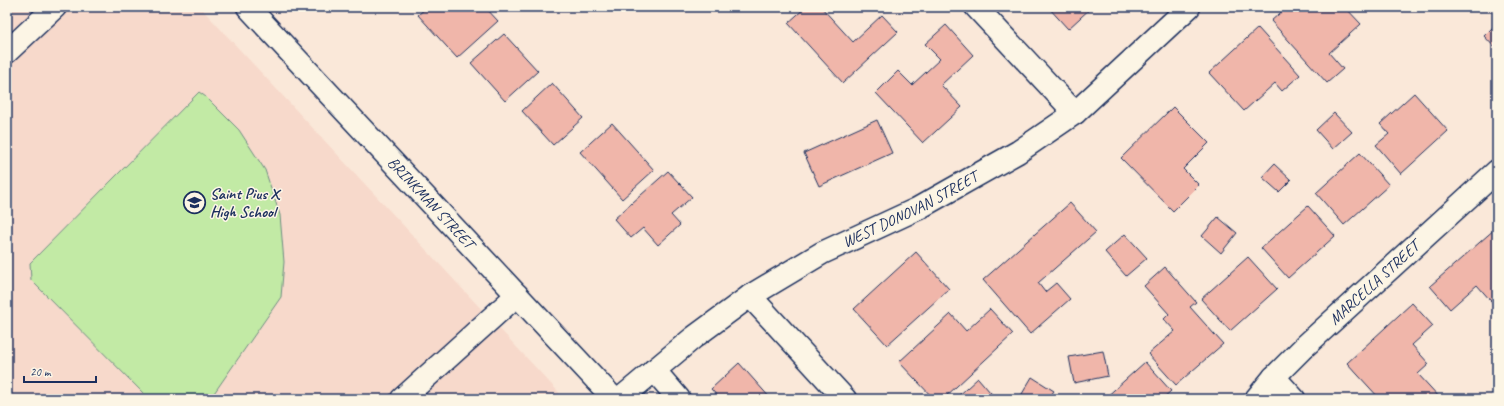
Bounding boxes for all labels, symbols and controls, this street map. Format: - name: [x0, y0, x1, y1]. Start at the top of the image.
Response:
- street label: BRINKMAN STREET: [383, 153, 481, 256]
- street label: WEST DONOVAN STREET: [839, 165, 984, 252]
- place label: Saint Pius X High School: [210, 184, 282, 222]
- school or university icon: Saint Pius X High School: [182, 190, 208, 216]
- street label: MARCELLA STREET: [1325, 233, 1427, 329]
- scale bar: [24, 358, 96, 384]
- text: 20 m: [30, 364, 52, 380]

